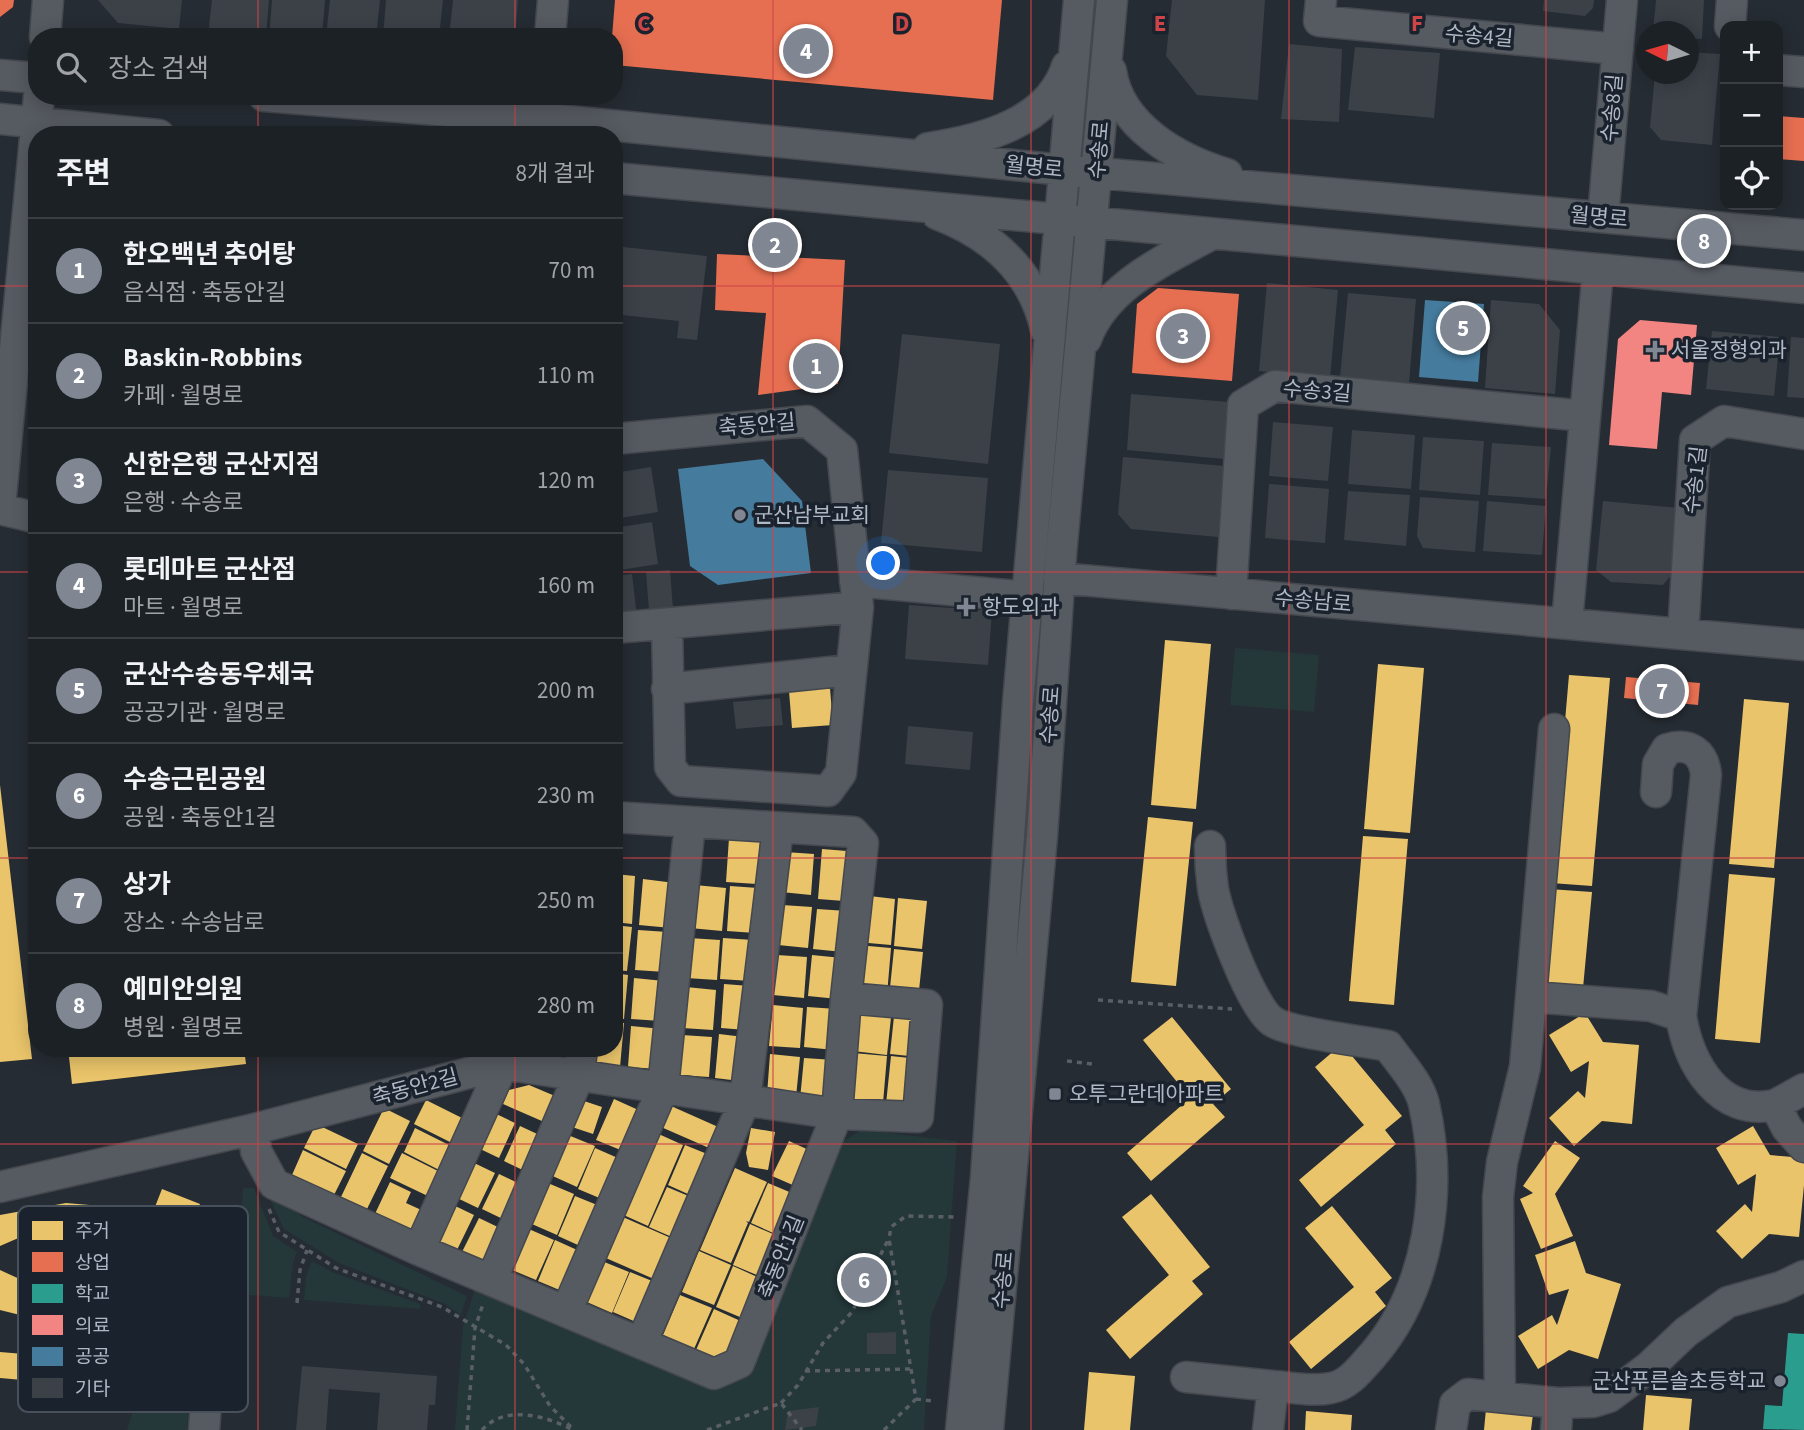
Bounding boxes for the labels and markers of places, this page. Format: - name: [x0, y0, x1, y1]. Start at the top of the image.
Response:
- pin: 4: [783, 25, 829, 77]
- pin: 8: [1681, 215, 1727, 267]
- pin: 2: [752, 219, 798, 271]
- pin: 5: [1440, 302, 1486, 354]
- pin: 3: [1160, 310, 1206, 362]
- place label: 서울정형외과: [1671, 335, 1787, 365]
- pin: 1: [793, 340, 839, 392]
- marker: 서울정형외과: [1645, 340, 1665, 360]
- place label: 군산남부교회: [754, 500, 870, 530]
- marker: 군산남부교회: [732, 507, 748, 523]
- place label: 항도외과: [982, 592, 1059, 622]
- marker: 항도외과: [956, 597, 976, 617]
- pin: 7: [1639, 665, 1685, 717]
- place label: 오투그란데아파트: [1069, 1079, 1224, 1109]
- marker: 오투그란데아파트: [1047, 1086, 1063, 1102]
- pin: 6: [841, 1254, 887, 1306]
- place label: 군산푸른솔초등학교: [1592, 1366, 1766, 1396]
- marker: 군산푸른솔초등학교: [1772, 1373, 1788, 1389]

